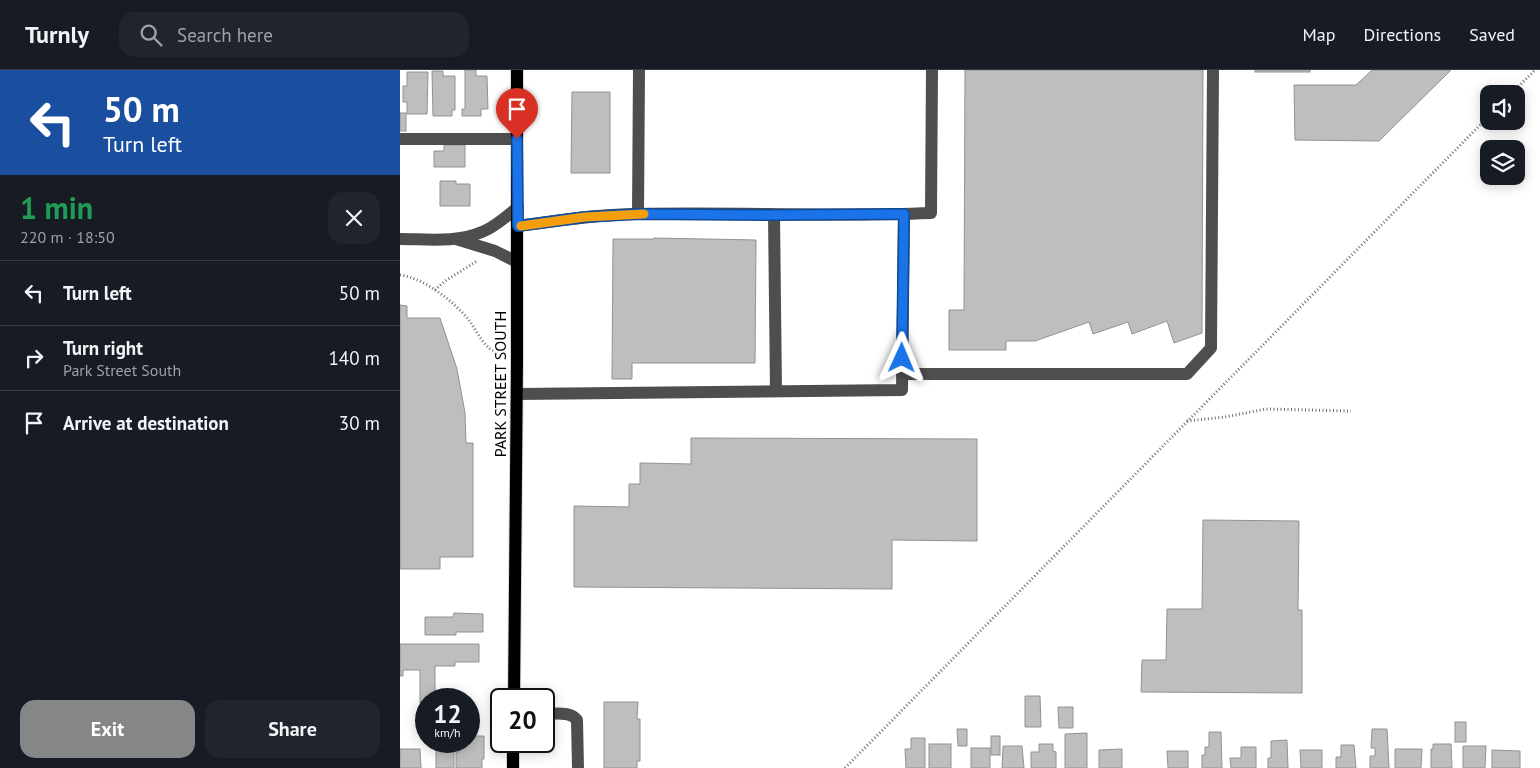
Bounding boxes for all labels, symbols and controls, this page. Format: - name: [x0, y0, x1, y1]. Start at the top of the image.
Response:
- search box: [119, 12, 469, 57]
- text: Turnly: [25, 19, 89, 50]
- icon: search: [137, 21, 165, 49]
- text: Search here: [177, 23, 273, 47]
- text: Map: [1303, 23, 1335, 46]
- text: Directions: [1363, 23, 1441, 46]
- text: Saved: [1469, 23, 1515, 46]
- map controls: [1480, 85, 1525, 185]
- button: sound: [1480, 85, 1525, 130]
- text: 50 m: [103, 86, 180, 132]
- pin: [496, 88, 538, 139]
- icon: left: [20, 90, 85, 155]
- icon: arrive: [503, 95, 531, 123]
- text: Turn left: [103, 130, 182, 158]
- button: layers: [1480, 140, 1525, 185]
- text: 1 min: [20, 188, 93, 227]
- button: close: [328, 192, 380, 244]
- text: 220 m · 18:50: [20, 227, 115, 247]
- icon: left: [20, 279, 48, 307]
- text: Turn left: [63, 281, 132, 305]
- text: 50 m: [339, 281, 380, 305]
- street label: PARK STREET SOUTH: [490, 311, 510, 457]
- position arrow: [875, 331, 927, 383]
- text: Turn right: [63, 336, 143, 360]
- icon: right: [20, 344, 48, 372]
- text: 140 m: [328, 346, 380, 370]
- text: Park Street South: [63, 360, 181, 380]
- icon: arrive: [20, 409, 48, 437]
- text: Arrive at destination: [63, 411, 229, 435]
- text: 30 m: [339, 411, 380, 435]
- speed limit sign: 20: [490, 688, 555, 753]
- text: 12: [433, 698, 462, 730]
- button: Exit: [20, 700, 195, 758]
- button: Share: [205, 700, 380, 758]
- text: km/h: [434, 725, 461, 740]

